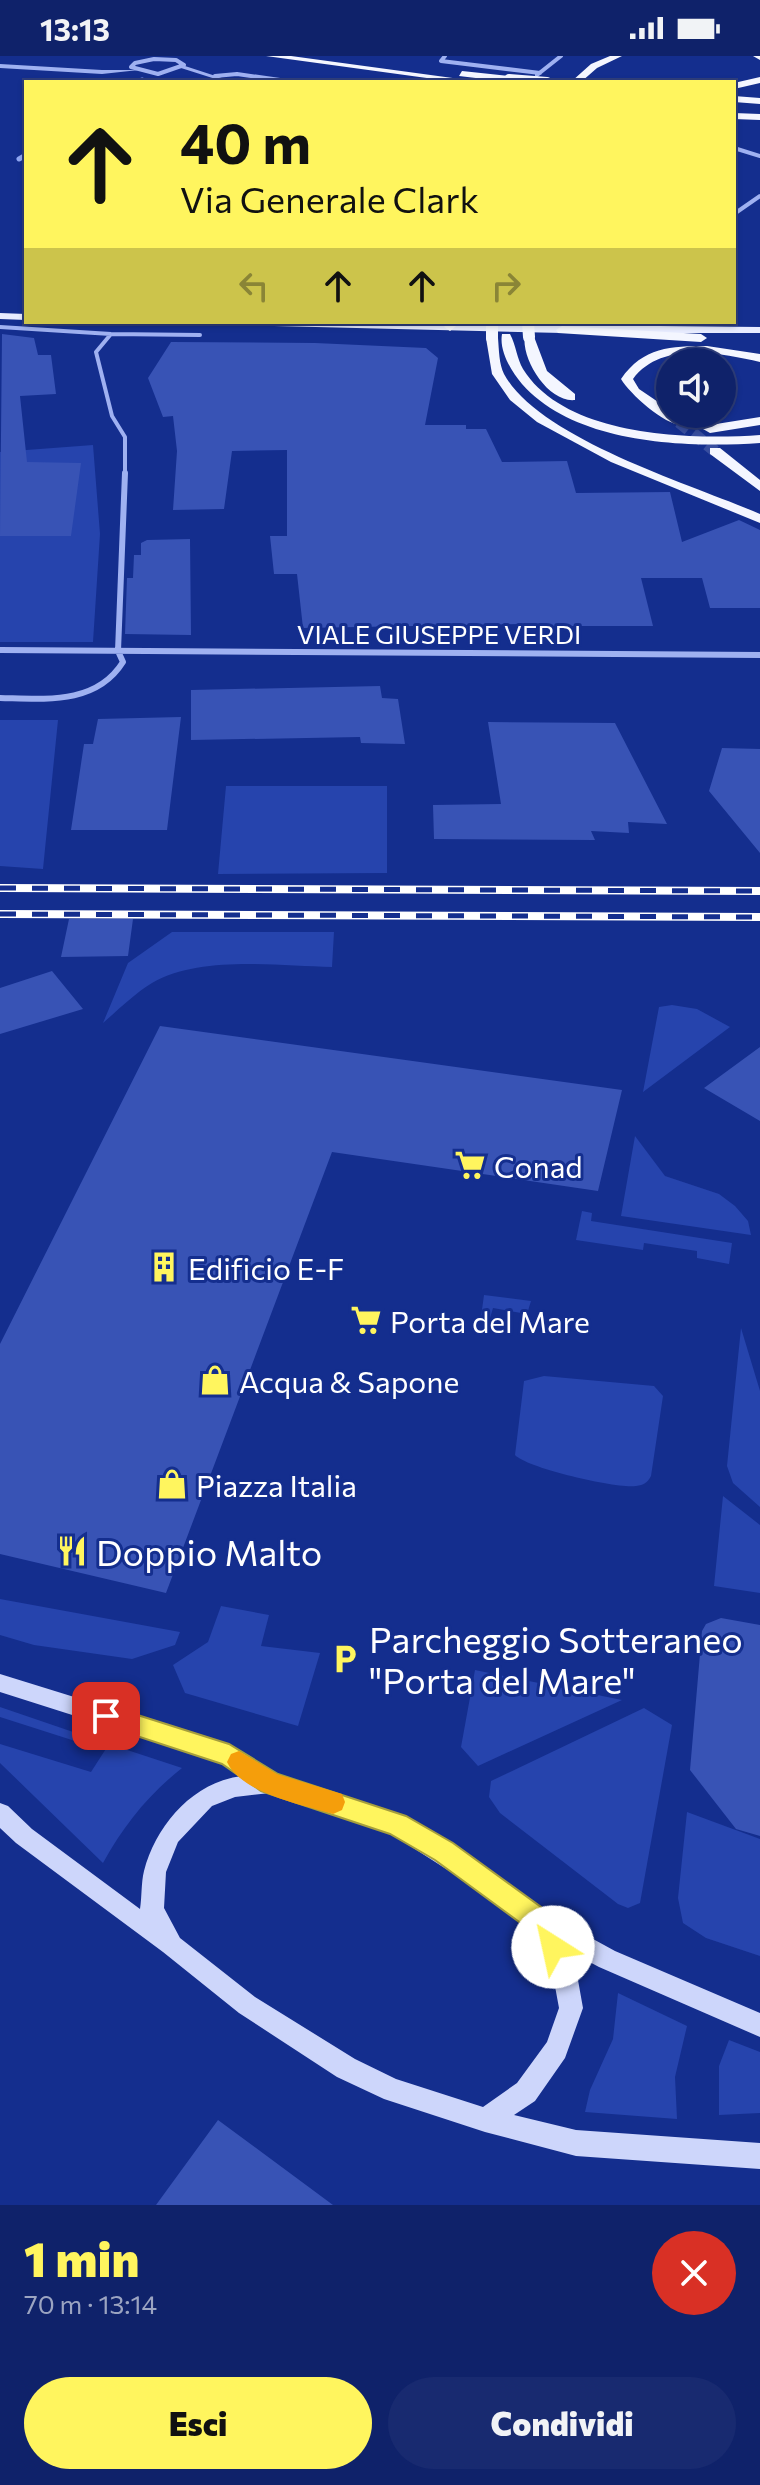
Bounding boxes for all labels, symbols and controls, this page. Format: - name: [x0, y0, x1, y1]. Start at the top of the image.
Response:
- text: 13:13: [40, 10, 110, 47]
- text: 40 m: [180, 107, 311, 176]
- icon: ahead: [48, 112, 152, 216]
- text: Via Generale Clark: [180, 176, 479, 220]
- icon: left: [232, 264, 276, 308]
- icon: ahead: [316, 264, 360, 308]
- icon: ahead: [400, 264, 444, 308]
- icon: right: [484, 264, 528, 308]
- map controls: [656, 348, 736, 428]
- button: sound: [656, 348, 736, 428]
- street label: VIALE GIUSEPPE VERDI: [297, 618, 581, 649]
- place label: Conad: [494, 1147, 583, 1184]
- supermarket icon: Conad: [453, 1148, 487, 1182]
- place label: Edificio E-F: [188, 1249, 344, 1286]
- building icon: Edificio E-F: [147, 1250, 181, 1284]
- place label: Porta del Mare: [390, 1302, 590, 1339]
- supermarket icon: Porta del Mare: [349, 1303, 383, 1337]
- place label: Acqua & Sapone: [239, 1362, 459, 1399]
- shop icon: Acqua & Sapone: [198, 1363, 232, 1397]
- place label: Piazza Italia: [196, 1466, 357, 1503]
- shop icon: Piazza Italia: [155, 1467, 189, 1501]
- place label: Doppio Malto: [96, 1529, 322, 1573]
- restaurant icon: Doppio Malto: [55, 1534, 89, 1568]
- place label: Parcheggio Sotteraneo "Porta del Mare": [369, 1616, 743, 1701]
- parking icon: Parcheggio Sotteraneo "Porta del Mare": [328, 1642, 362, 1676]
- pin: [72, 1682, 140, 1750]
- icon: arrive: [84, 1694, 128, 1738]
- position arrow: [511, 1905, 595, 1989]
- text: 1 min: [24, 2228, 139, 2287]
- button: close: [652, 2231, 736, 2315]
- text: 70 m · 13:14: [24, 2288, 157, 2319]
- button: Esci: [24, 2377, 372, 2469]
- button: Condividi: [388, 2377, 736, 2469]

